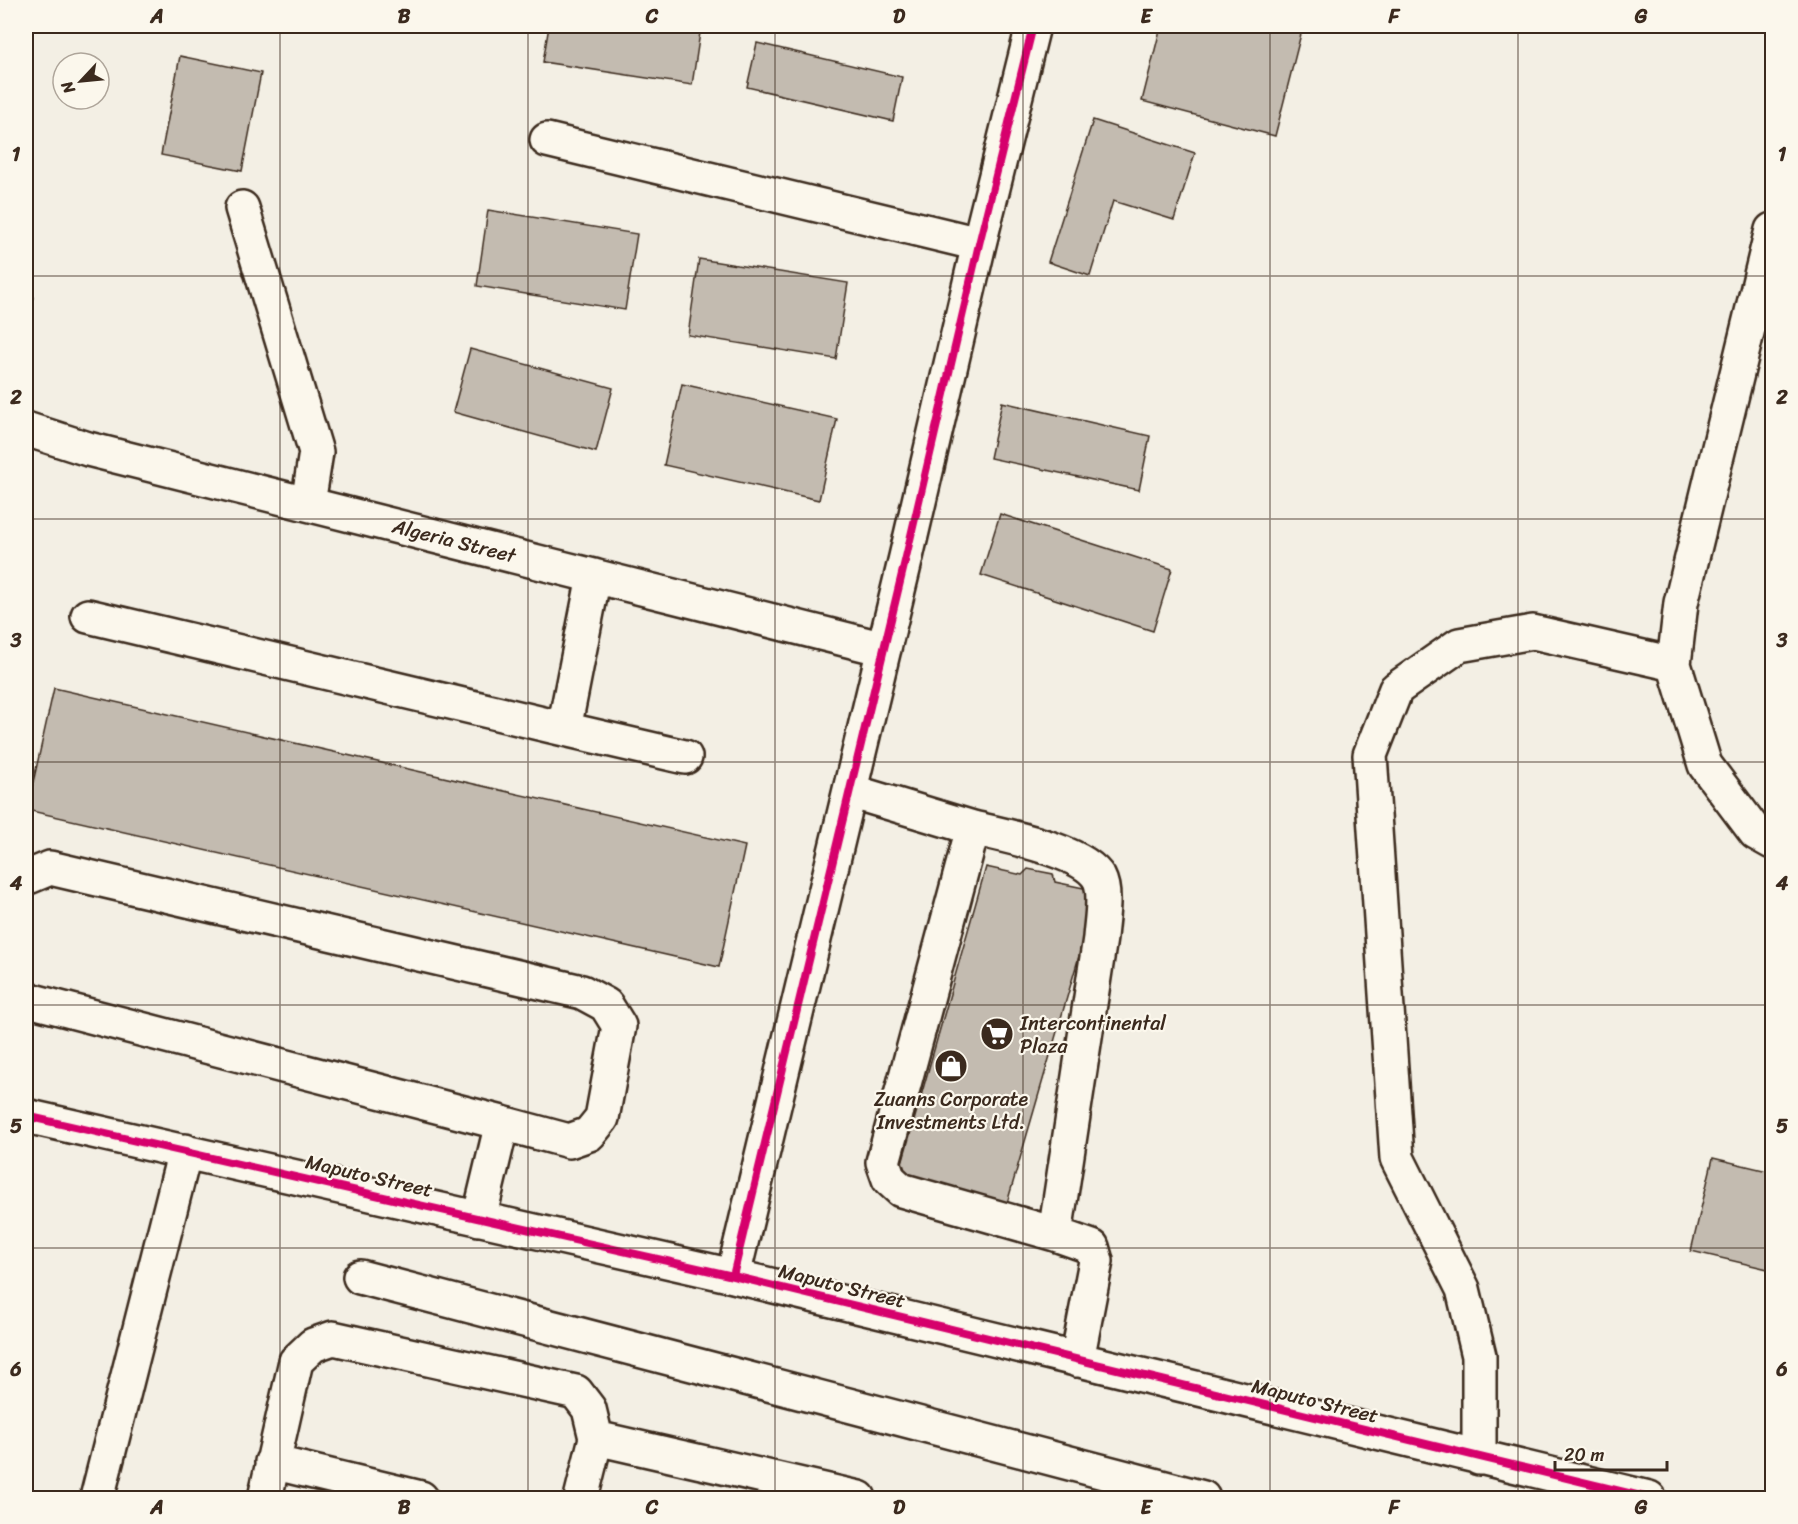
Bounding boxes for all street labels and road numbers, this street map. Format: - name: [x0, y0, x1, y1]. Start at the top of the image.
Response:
- street label: Algeria Street: [388, 509, 520, 573]
- street label: Maputo Street: [302, 1144, 436, 1208]
- street label: Maputo Street: [775, 1253, 909, 1319]
- street label: Maputo Street: [1248, 1368, 1382, 1434]

